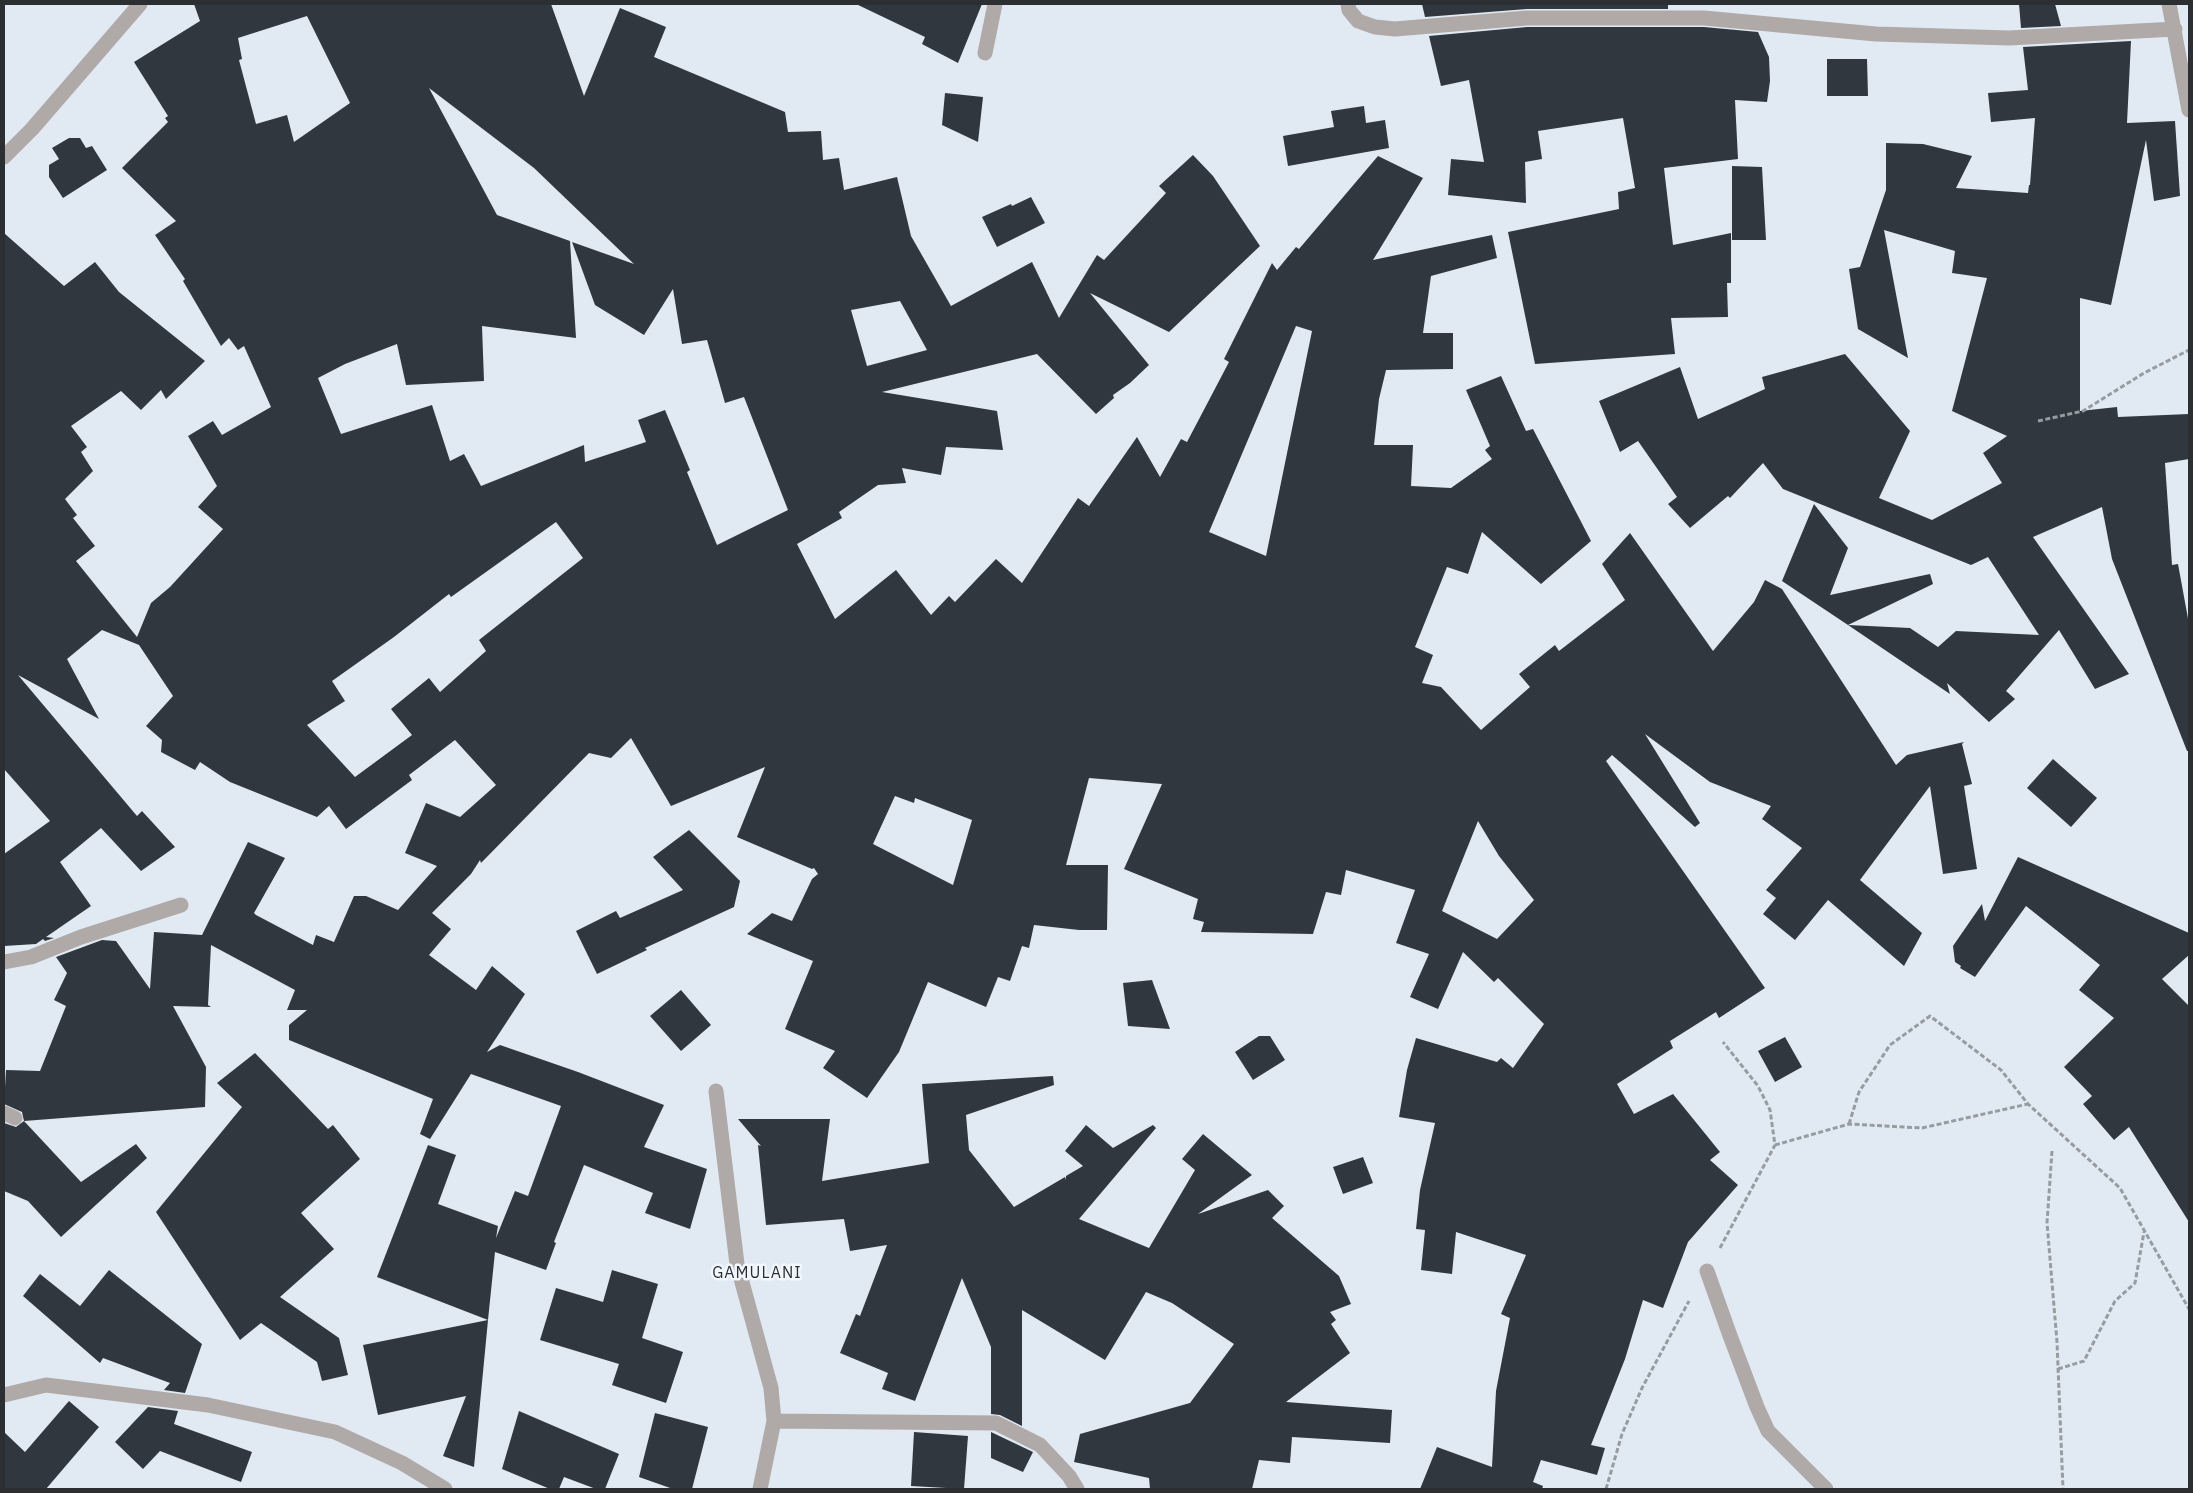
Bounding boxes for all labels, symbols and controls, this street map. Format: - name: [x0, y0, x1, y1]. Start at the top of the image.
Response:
- district label: GAMULANI: [711, 1263, 803, 1283]

